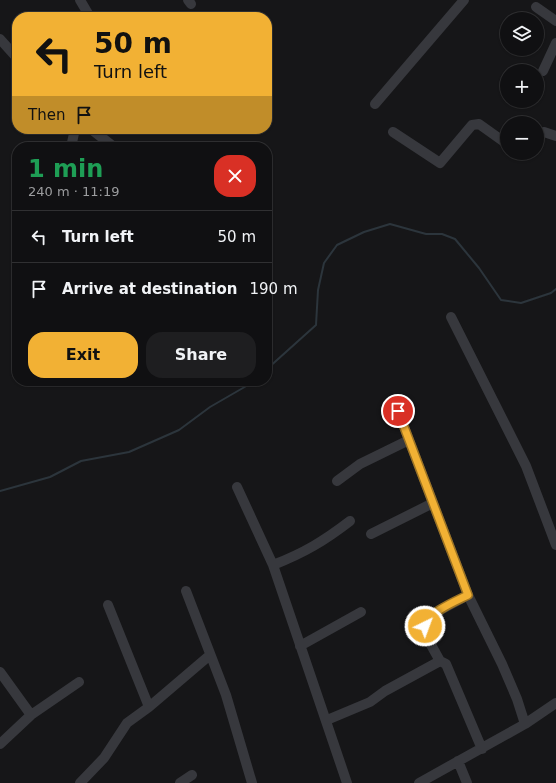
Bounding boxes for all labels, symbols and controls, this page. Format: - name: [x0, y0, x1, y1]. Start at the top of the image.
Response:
- map controls: [500, 12, 544, 160]
- button: layers: [500, 12, 544, 56]
- text: 50 m: [94, 27, 172, 60]
- icon: left: [28, 28, 80, 80]
- text: Turn left: [94, 61, 167, 82]
- button: +: [500, 64, 544, 108]
- icon: arrive: [73, 104, 95, 126]
- text: Then: [28, 106, 65, 124]
- button: −: [500, 116, 544, 160]
- text: 1 min: [28, 155, 103, 183]
- button: close: [214, 155, 256, 197]
- text: 240 m · 11:19: [28, 184, 119, 199]
- icon: left: [28, 226, 50, 248]
- text: Turn left: [62, 228, 134, 246]
- text: 50 m: [218, 228, 256, 246]
- icon: arrive: [28, 278, 50, 300]
- text: Arrive at destination: [62, 280, 237, 298]
- text: 190 m: [249, 280, 298, 298]
- button: Exit: [28, 332, 138, 378]
- button: Share: [146, 332, 256, 378]
- pin: [381, 394, 415, 428]
- icon: arrive: [387, 400, 409, 422]
- position arrow: [404, 605, 446, 647]

